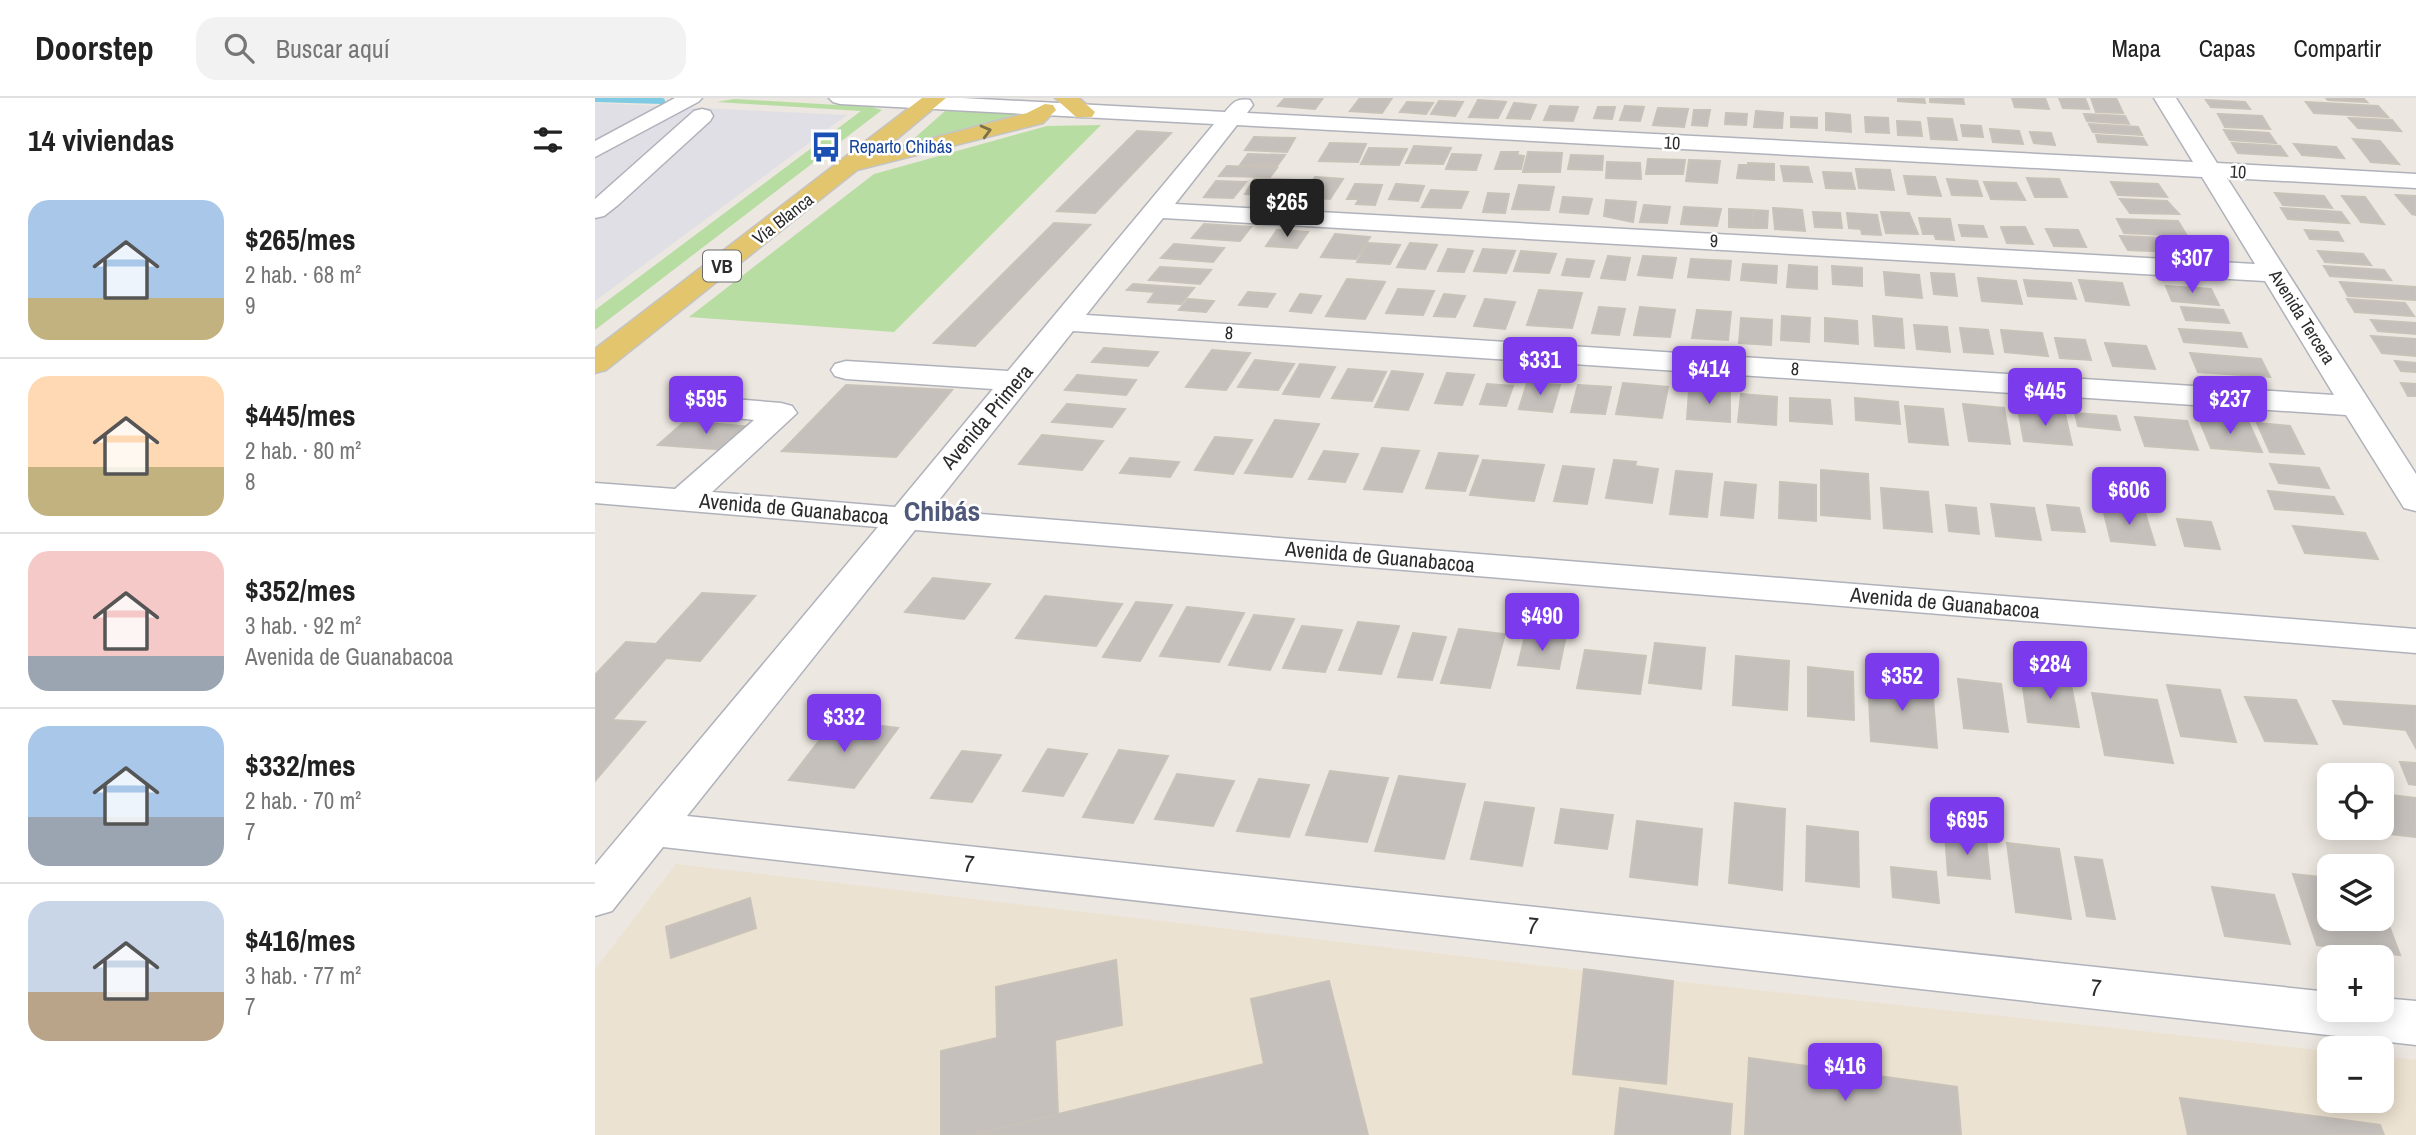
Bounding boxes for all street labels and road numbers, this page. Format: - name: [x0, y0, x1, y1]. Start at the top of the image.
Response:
- street label: 10: [1663, 130, 1681, 155]
- street label: 10: [2229, 159, 2247, 184]
- street label: Vía Blanca: [747, 187, 818, 250]
- street label: 9: [1709, 228, 1719, 253]
- road number: VB: [703, 250, 741, 282]
- street label: Avenida Tercera: [2263, 264, 2341, 369]
- street label: 8: [1224, 320, 1234, 345]
- street label: 8: [1790, 356, 1800, 381]
- street label: Avenida Primera: [933, 358, 1039, 476]
- street label: Avenida de Guanabacoa: [697, 486, 890, 531]
- street label: Avenida de Guanabacoa: [1283, 534, 1476, 579]
- street label: Avenida de Guanabacoa: [1848, 580, 2041, 625]
- street label: 7: [962, 847, 976, 879]
- street label: 7: [1526, 909, 1540, 941]
- street label: 7: [2089, 971, 2103, 1003]

